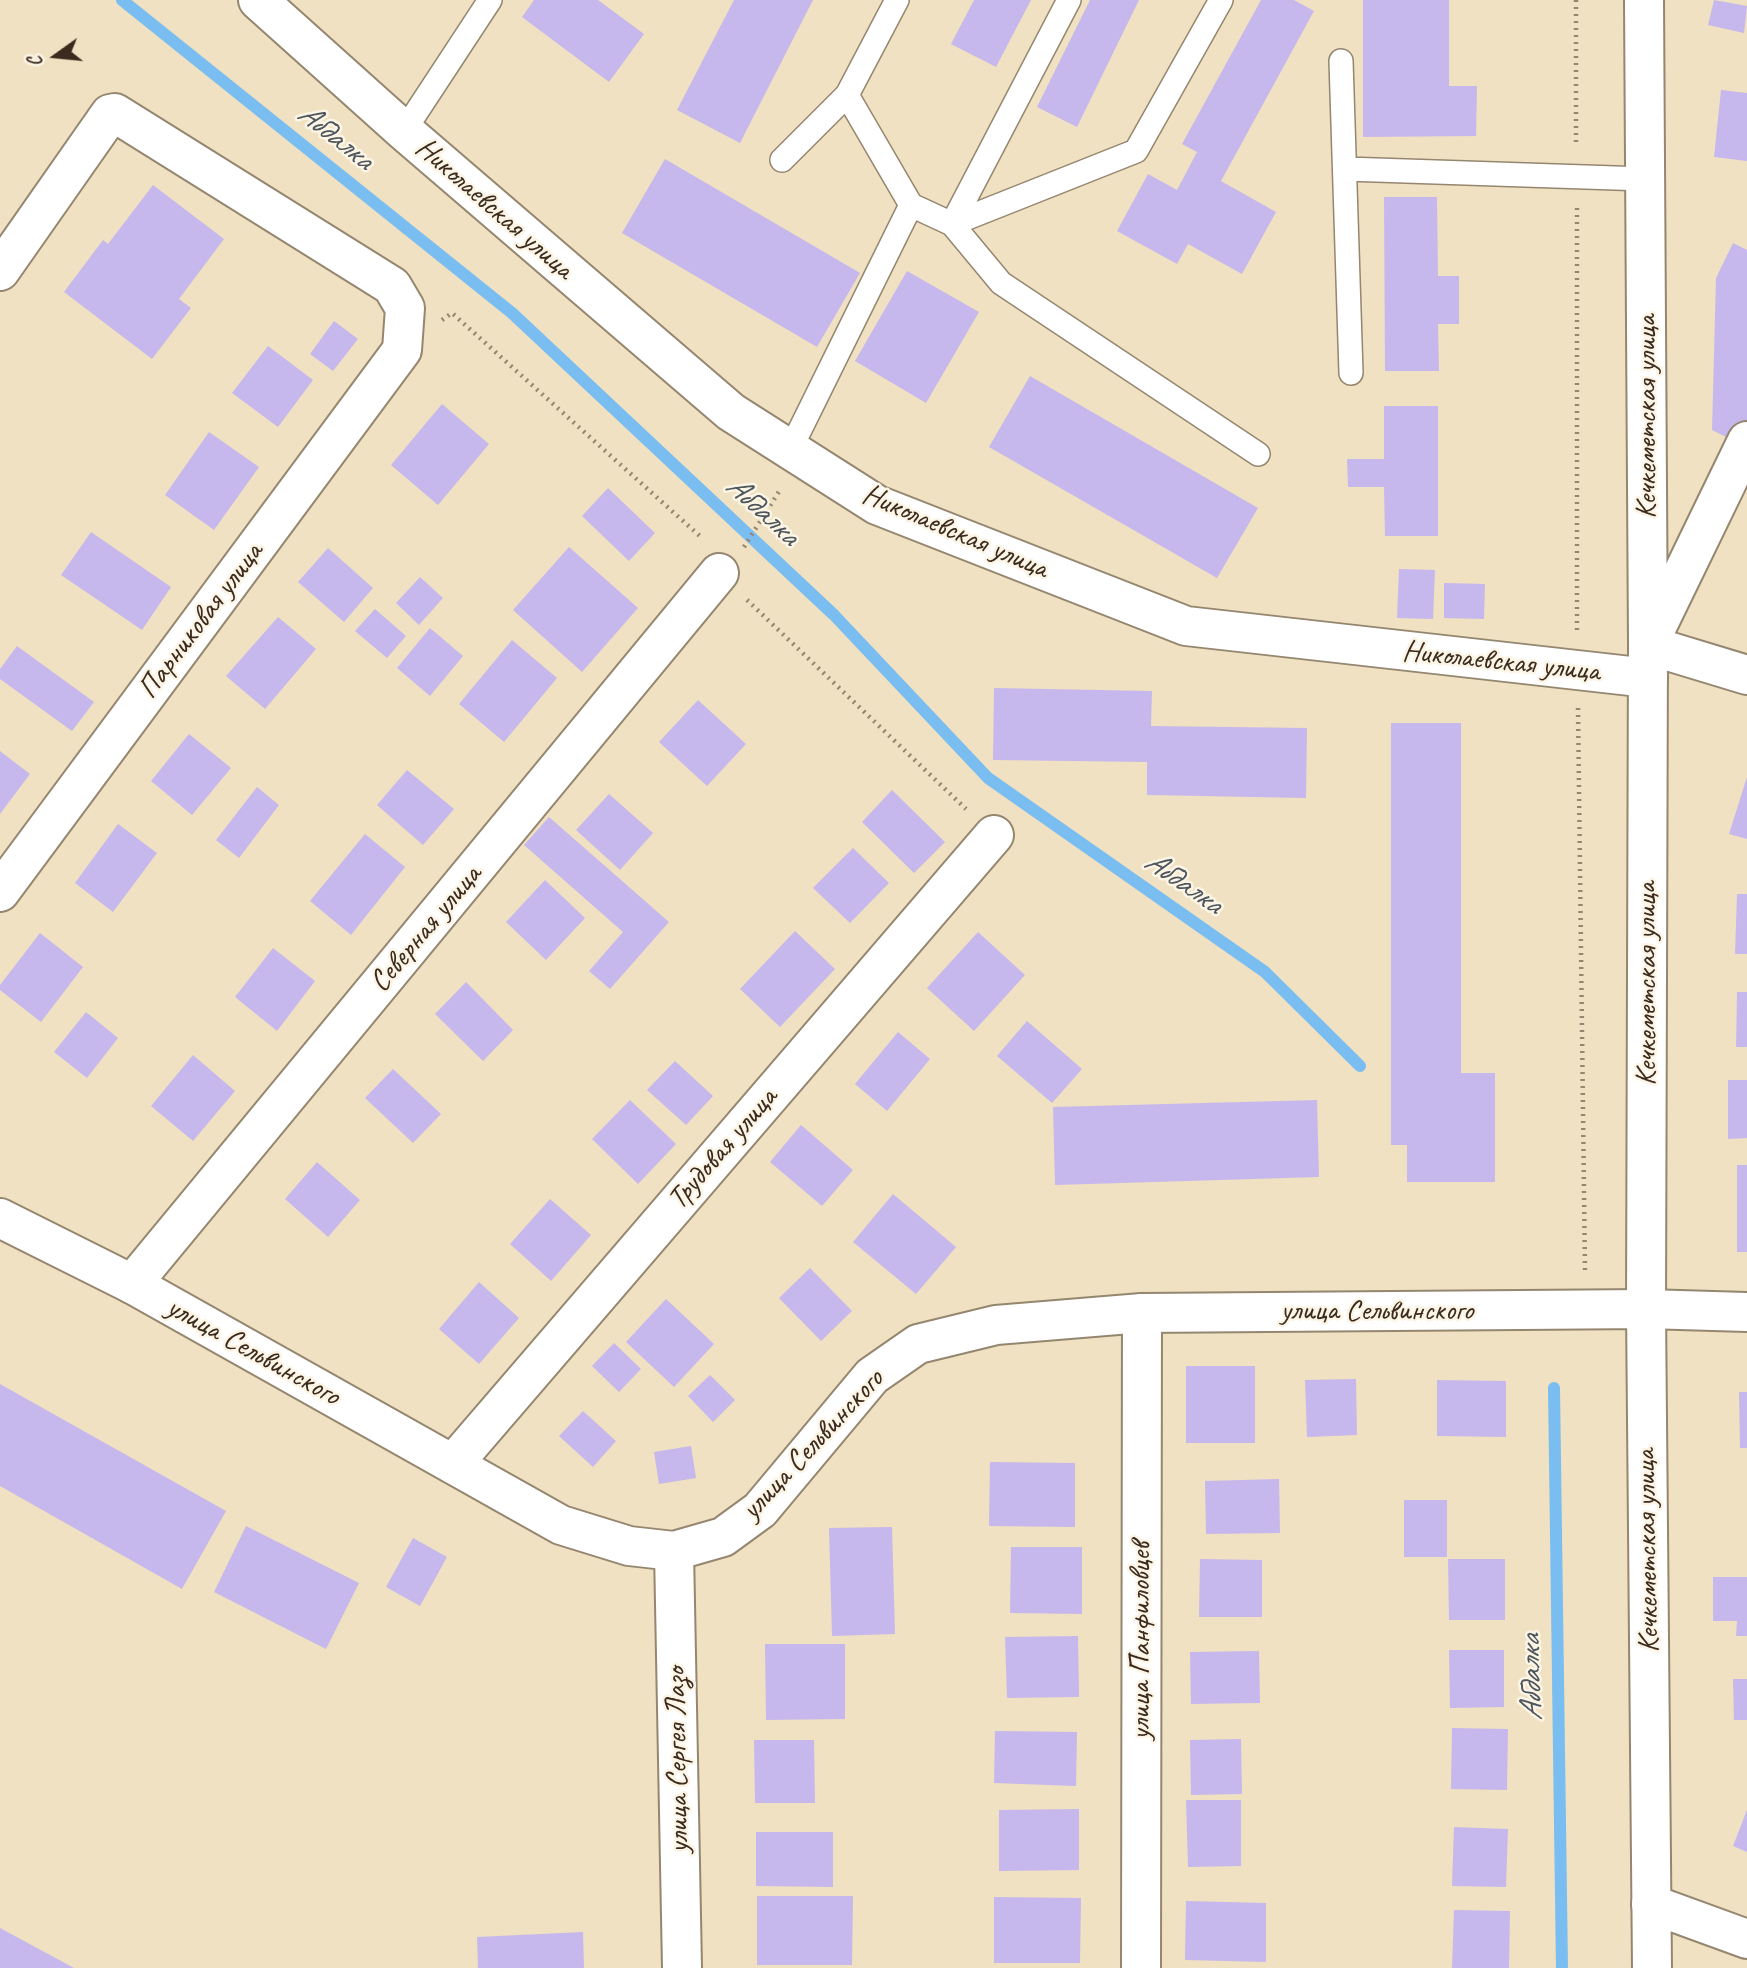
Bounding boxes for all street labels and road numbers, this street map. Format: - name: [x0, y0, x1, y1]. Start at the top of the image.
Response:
- street label: Николаевская улица: [407, 130, 581, 288]
- street label: Кечкеметская улица: [1629, 315, 1665, 519]
- street label: Николаевская улица: [857, 477, 1053, 587]
- street label: Парниковая улица: [131, 536, 271, 706]
- street label: Николаевская улица: [1401, 634, 1601, 690]
- street label: Северная улица: [362, 858, 490, 1000]
- street label: Кечкеметская улица: [1629, 882, 1665, 1086]
- street label: Трудовая улица: [660, 1081, 786, 1217]
- street label: улица Сельвинского: [160, 1290, 346, 1414]
- street label: улица Сельвинского: [1281, 1293, 1473, 1329]
- street label: улица Сельвинского: [734, 1362, 892, 1528]
- street label: Кечкеметская улица: [1628, 1449, 1668, 1653]
- street label: улица Панфиловцев: [1123, 1542, 1159, 1740]
- street label: улица Сергея Лазо: [658, 1667, 698, 1853]

